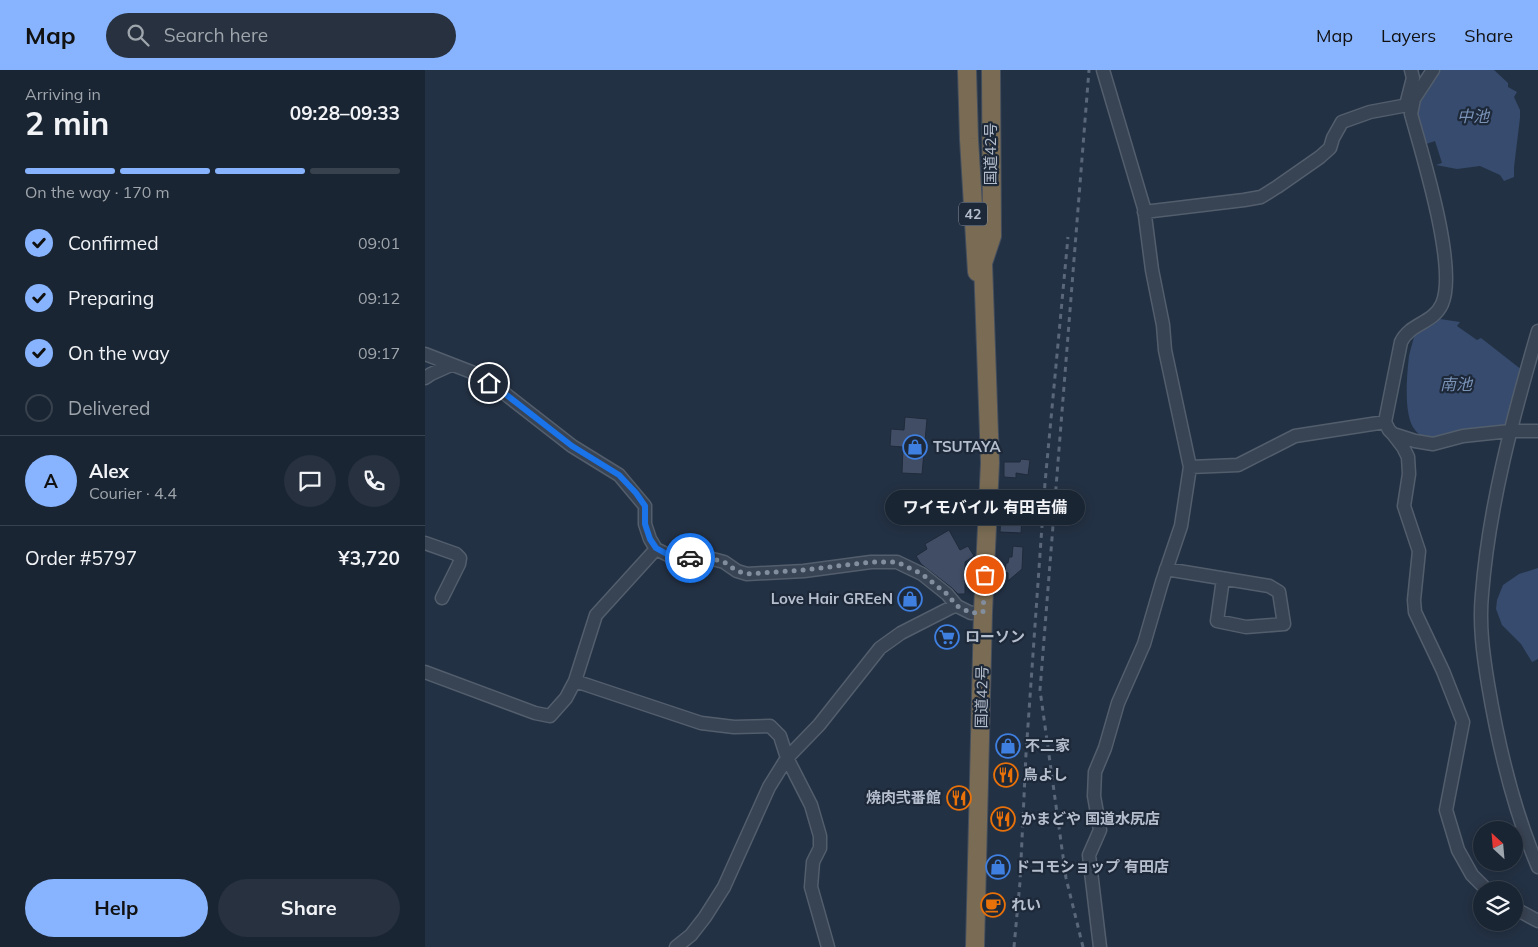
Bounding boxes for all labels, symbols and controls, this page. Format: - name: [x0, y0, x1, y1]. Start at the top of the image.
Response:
- search box: [106, 13, 456, 58]
- text: Map: [25, 20, 76, 50]
- icon: search: [124, 21, 152, 49]
- text: Search here: [164, 23, 268, 47]
- text: Map: [1316, 24, 1353, 47]
- text: Layers: [1381, 24, 1436, 47]
- text: Share: [1464, 24, 1513, 47]
- text: Arriving in: [25, 84, 101, 104]
- text: 09:28–09:33: [290, 101, 400, 125]
- text: 2 min: [25, 103, 109, 143]
- water label: 中池: [1457, 106, 1491, 126]
- street label: 国道42号: [981, 122, 1000, 186]
- text: On the way · 170 m: [25, 182, 170, 202]
- road number: 42: [959, 202, 987, 226]
- icon: check: [25, 229, 53, 257]
- text: Confirmed: [68, 231, 159, 255]
- text: 09:01: [358, 233, 400, 253]
- icon: check: [25, 284, 53, 312]
- text: Preparing: [68, 286, 154, 310]
- text: 09:12: [358, 288, 400, 308]
- icon: check: [25, 339, 53, 367]
- text: On the way: [68, 341, 170, 365]
- text: 09:17: [358, 343, 400, 363]
- pin: [468, 362, 510, 404]
- icon: home: [475, 369, 503, 397]
- water label: 南池: [1440, 374, 1474, 394]
- text: Delivered: [68, 396, 150, 420]
- shop icon: TSUTAYA: [902, 434, 928, 460]
- place label: TSUTAYA: [933, 437, 1002, 456]
- button: chat: [284, 455, 336, 507]
- button: phone: [348, 455, 400, 507]
- text: Alex: [89, 459, 129, 483]
- text: A: [44, 469, 58, 493]
- text: Courier · 4.4: [89, 483, 177, 503]
- callout: ワイモバイル 有田吉備: [885, 490, 1085, 525]
- text: ワイモバイル 有田吉備: [903, 497, 1067, 517]
- courier: [665, 533, 715, 583]
- icon: car: [676, 544, 704, 572]
- text: Order #5797: [25, 546, 137, 570]
- text: ¥3,720: [338, 546, 400, 570]
- pin: [964, 554, 1006, 596]
- icon: bag: [971, 561, 999, 589]
- shop icon: Love Hair GREeN: [897, 586, 923, 612]
- place label: Love Hair GREeN: [771, 589, 893, 608]
- supermarket icon: ローソン: [934, 624, 960, 650]
- place label: ローソン: [965, 627, 1025, 646]
- street label: 国道42号: [971, 665, 992, 729]
- shop icon: 不二家: [995, 733, 1021, 759]
- place label: 不二家: [1025, 736, 1070, 755]
- restaurant icon: 鳥よし: [993, 762, 1019, 788]
- place label: 鳥よし: [1023, 765, 1068, 784]
- restaurant icon: 焼肉弐番館: [946, 785, 972, 811]
- place label: 焼肉弐番館: [866, 788, 941, 807]
- restaurant icon: かまどや 国道水尻店: [990, 806, 1016, 832]
- place label: かまどや 国道水尻店: [1021, 809, 1160, 828]
- north arrow: [1473, 821, 1523, 871]
- map controls: [1473, 821, 1523, 931]
- shop icon: ドコモショップ 有田店: [985, 854, 1011, 880]
- place label: ドコモショップ 有田店: [1015, 857, 1169, 876]
- button: Help: [25, 879, 208, 937]
- button: Share: [218, 879, 400, 937]
- button: layers: [1473, 881, 1523, 931]
- cafe icon: れい: [980, 892, 1006, 918]
- place label: れい: [1011, 895, 1041, 914]

